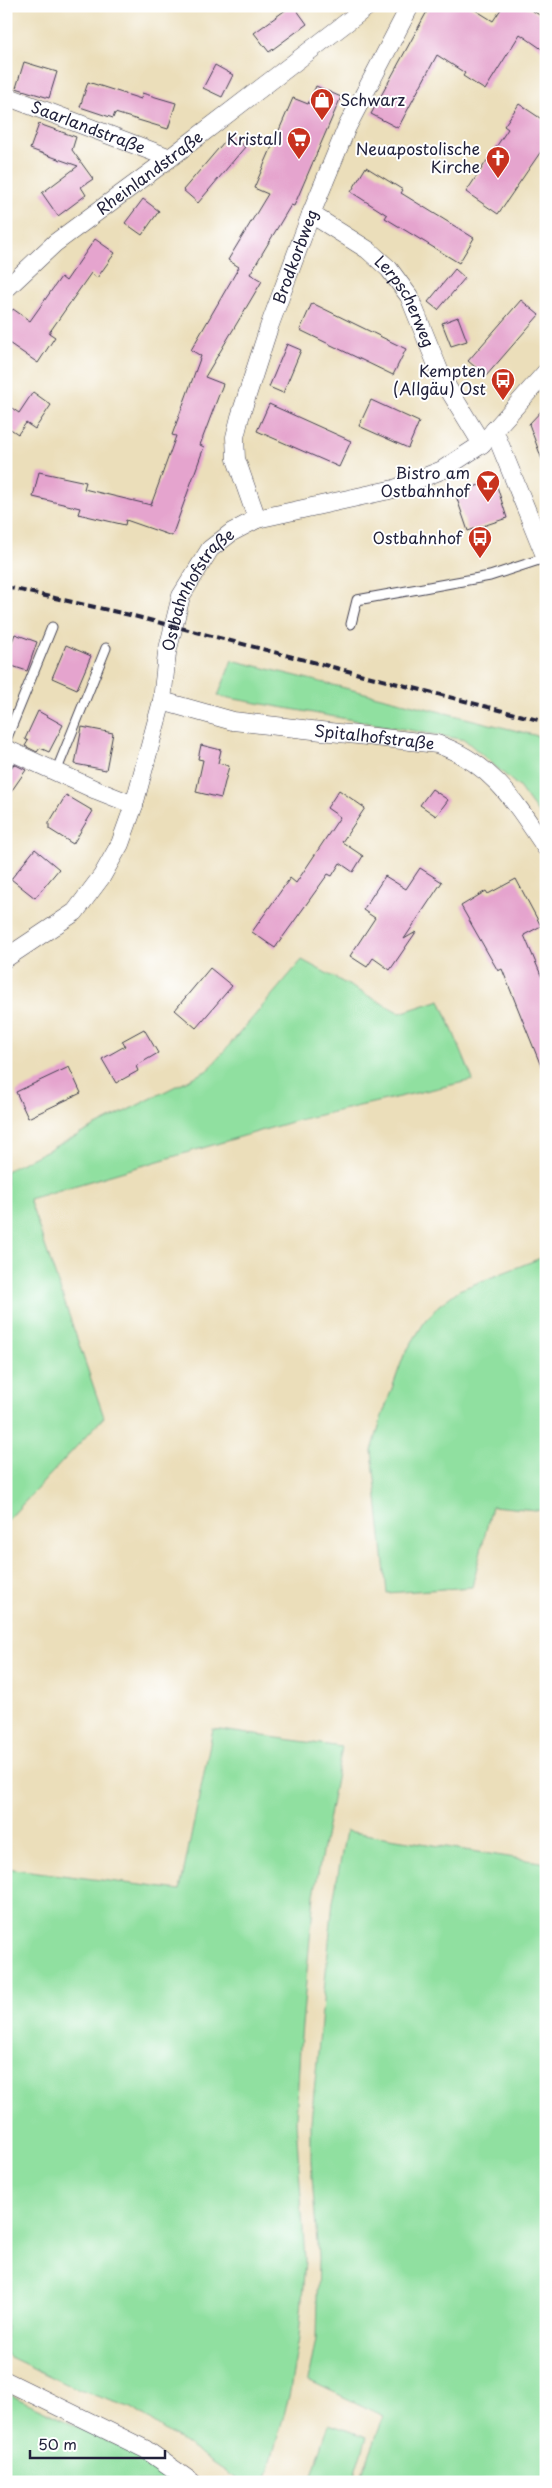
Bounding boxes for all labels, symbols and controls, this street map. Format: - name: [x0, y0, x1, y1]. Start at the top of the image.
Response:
- shop icon: Schwarz: [309, 87, 335, 121]
- place label: Schwarz: [340, 87, 405, 111]
- street label: Saarlandstraße: [28, 94, 149, 159]
- street label: Rheinlandstraße: [91, 124, 207, 220]
- place label: Kristall: [227, 126, 282, 150]
- supermarket icon: Kristall: [286, 126, 312, 160]
- place label: Neuapostolische Kirche: [356, 136, 480, 178]
- church icon: Neuapostolische Kirche: [485, 145, 511, 179]
- street label: Brodkorbweg: [266, 205, 323, 307]
- street label: Lerpscherweg: [370, 249, 442, 351]
- place label: Kempten (Allgäu) Ost: [393, 358, 486, 400]
- bus stop icon: Kempten (Allgäu) Ost: [490, 367, 516, 401]
- place label: Bistro am Ostbahnhof: [381, 460, 472, 502]
- bar icon: Bistro am Ostbahnhof: [475, 469, 501, 503]
- street label: Ostbahnhofstraße: [155, 522, 239, 653]
- place label: Ostbahnhof: [373, 525, 464, 549]
- bus stop icon: Ostbahnhof: [467, 525, 493, 559]
- street label: Spitalhofstraße: [313, 717, 436, 755]
- scale bar: [30, 2428, 165, 2460]
- text: 50 m: [38, 2432, 77, 2455]

